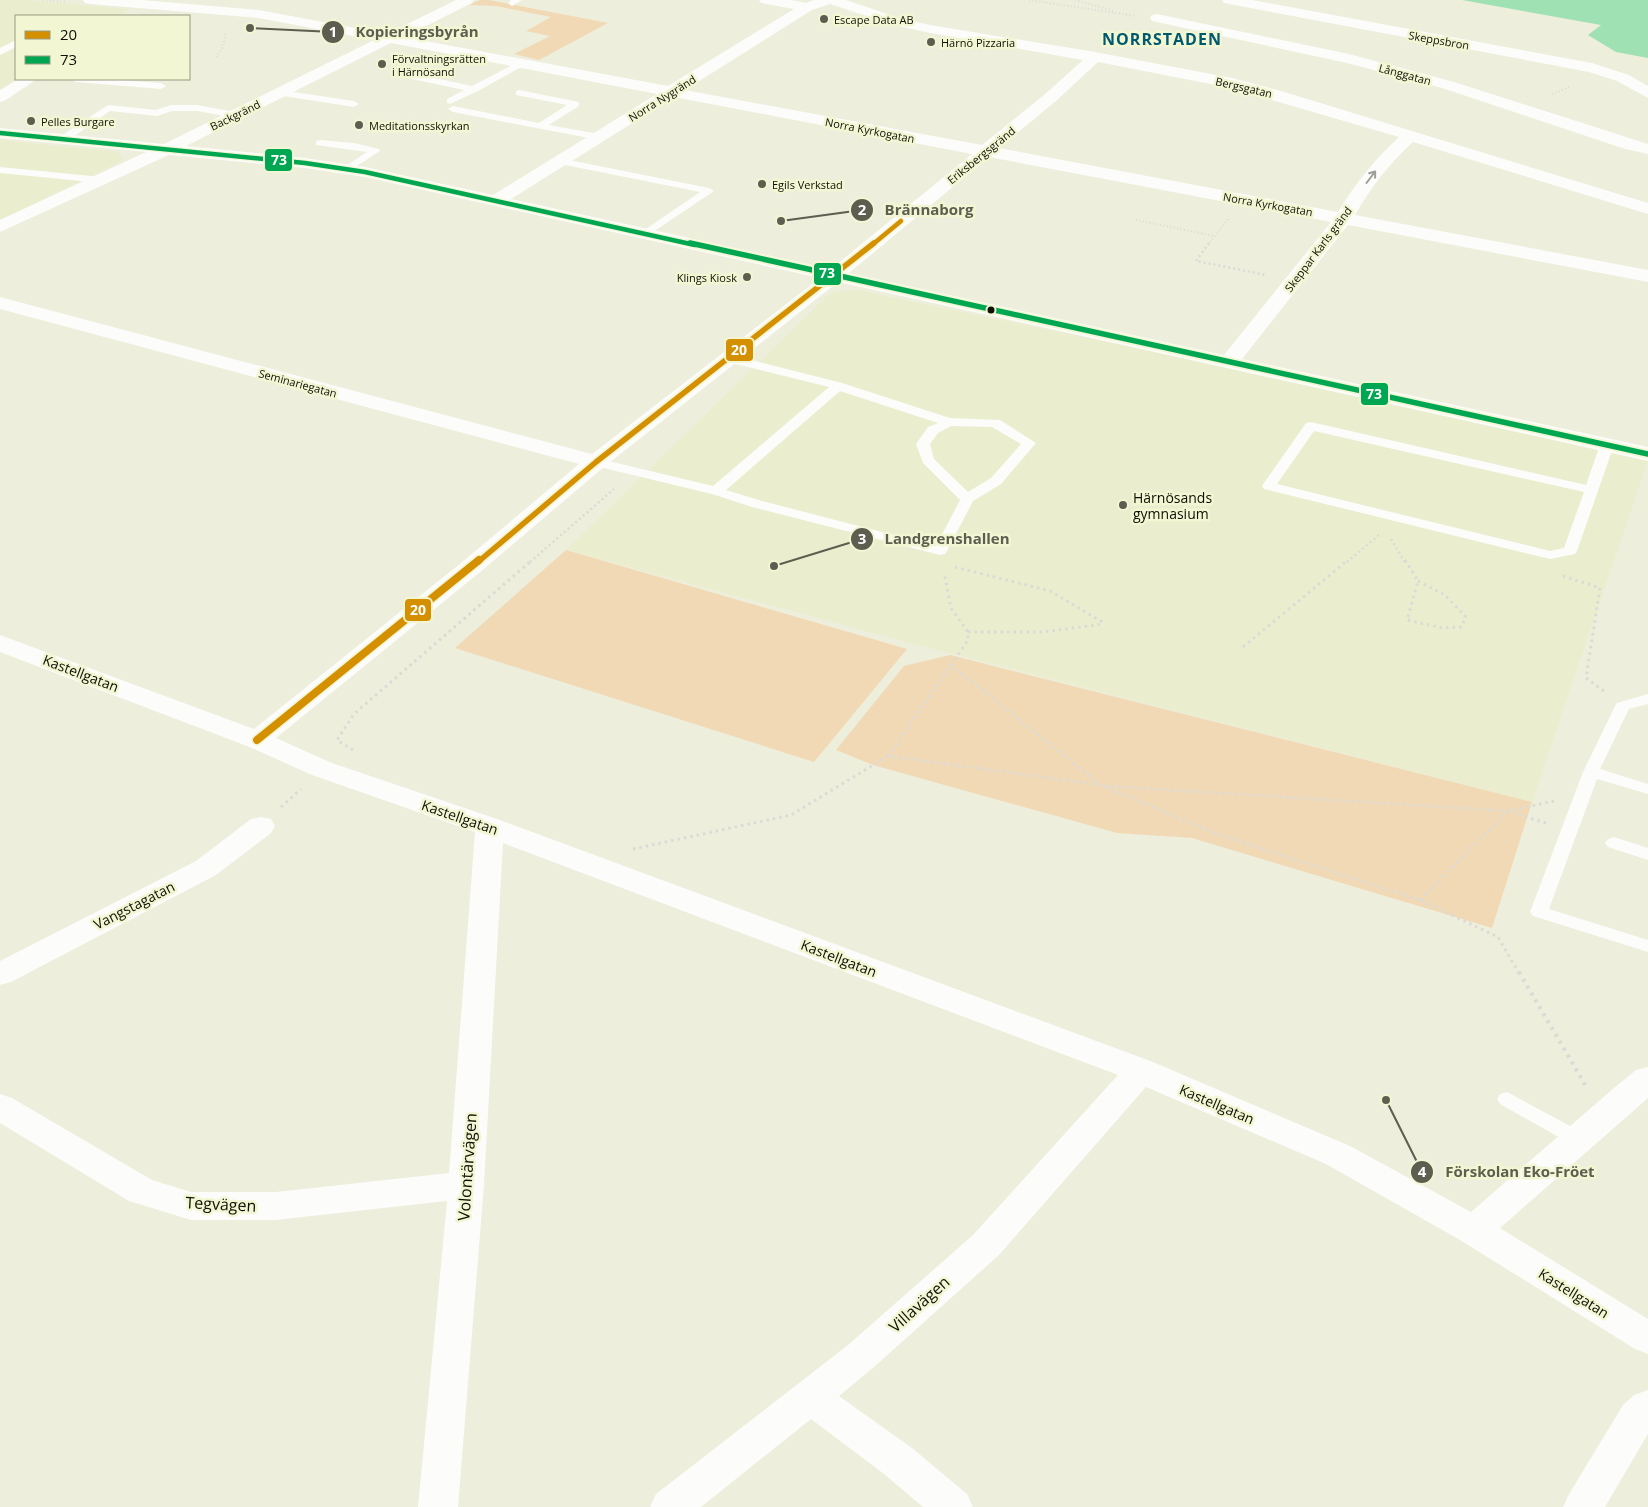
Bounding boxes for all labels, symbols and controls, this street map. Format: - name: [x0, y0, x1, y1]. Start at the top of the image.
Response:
- place label: Escape Data AB: [834, 12, 914, 27]
- marker: Escape Data AB: [818, 13, 830, 25]
- legend: [15, 15, 190, 80]
- callout: Kopieringsbyrån: [320, 17, 488, 47]
- text: 1: [329, 21, 337, 41]
- text: Kopieringsbyrån: [355, 21, 479, 41]
- text: 20: [60, 24, 77, 44]
- street label: Skeppsbron: [1408, 27, 1470, 53]
- district label: NORRSTADEN: [1102, 28, 1222, 50]
- place label: Härnö Pizzaria: [941, 35, 1015, 50]
- marker: Härnö Pizzaria: [925, 36, 937, 48]
- text: 73: [60, 49, 77, 69]
- place label: Förvaltningsrätten i Härnösand: [392, 51, 486, 79]
- marker: Förvaltningsrätten i Härnösand: [376, 58, 388, 70]
- street label: Långgatan: [1377, 60, 1433, 88]
- street label: Norra Nygränd: [625, 71, 699, 125]
- street label: Bergsgatan: [1214, 73, 1274, 101]
- street label: Backgränd: [207, 96, 263, 134]
- place label: Pelles Burgare: [41, 114, 115, 129]
- street label: Norra Kyrkogatan: [824, 114, 916, 146]
- marker: Pelles Burgare: [25, 115, 37, 127]
- place label: Meditationsskyrkan: [369, 118, 470, 133]
- marker: Meditationsskyrkan: [353, 119, 365, 131]
- street label: Eriksbergsgränd: [944, 123, 1018, 187]
- line badge: 73: [264, 148, 293, 172]
- text: 73: [271, 150, 287, 169]
- one-way arrow: [1366, 170, 1376, 184]
- place label: Egils Verkstad: [772, 177, 843, 192]
- marker: Egils Verkstad: [756, 178, 768, 190]
- street label: Norra Kyrkogatan: [1222, 189, 1314, 219]
- callout: Brännaborg: [850, 195, 983, 225]
- text: 2: [858, 199, 867, 219]
- text: Brännaborg: [885, 199, 974, 219]
- street label: Skeppar Karls gränd: [1281, 203, 1355, 295]
- line badge: 73: [813, 262, 842, 286]
- text: 73: [819, 263, 835, 282]
- place label: Klings Kiosk: [677, 270, 737, 285]
- marker: Klings Kiosk: [741, 271, 753, 283]
- unlabelled marker: [986, 305, 996, 315]
- line badge: 20: [725, 338, 754, 362]
- text: 20: [731, 340, 747, 359]
- street label: Seminariegatan: [257, 365, 339, 401]
- line badge: 73: [1360, 382, 1389, 406]
- text: 73: [1366, 384, 1382, 403]
- place label: Härnösands gymnasium: [1133, 488, 1212, 523]
- marker: Härnösands gymnasium: [1117, 499, 1129, 511]
- callout: Landgrenshallen: [850, 524, 1020, 554]
- text: 3: [858, 528, 866, 548]
- text: Landgrenshallen: [884, 528, 1010, 548]
- line badge: 20: [404, 598, 432, 622]
- text: 20: [410, 600, 426, 619]
- street label: Kastellgatan: [40, 650, 122, 696]
- street label: Kastellgatan: [419, 795, 501, 839]
- street label: Vangstagatan: [90, 876, 178, 934]
- street label: Kastellgatan: [798, 935, 880, 981]
- street label: Kastellgatan: [1177, 1080, 1257, 1128]
- street label: Volontärvägen: [452, 1112, 482, 1222]
- callout: Förskolan Eko-Fröet: [1410, 1157, 1604, 1187]
- text: 4: [1418, 1161, 1427, 1181]
- text: Förskolan Eko-Fröet: [1445, 1161, 1595, 1181]
- street label: Tegvägen: [185, 1191, 257, 1217]
- street label: Kastellgatan: [1535, 1264, 1613, 1322]
- street label: Villavägen: [884, 1271, 954, 1337]

